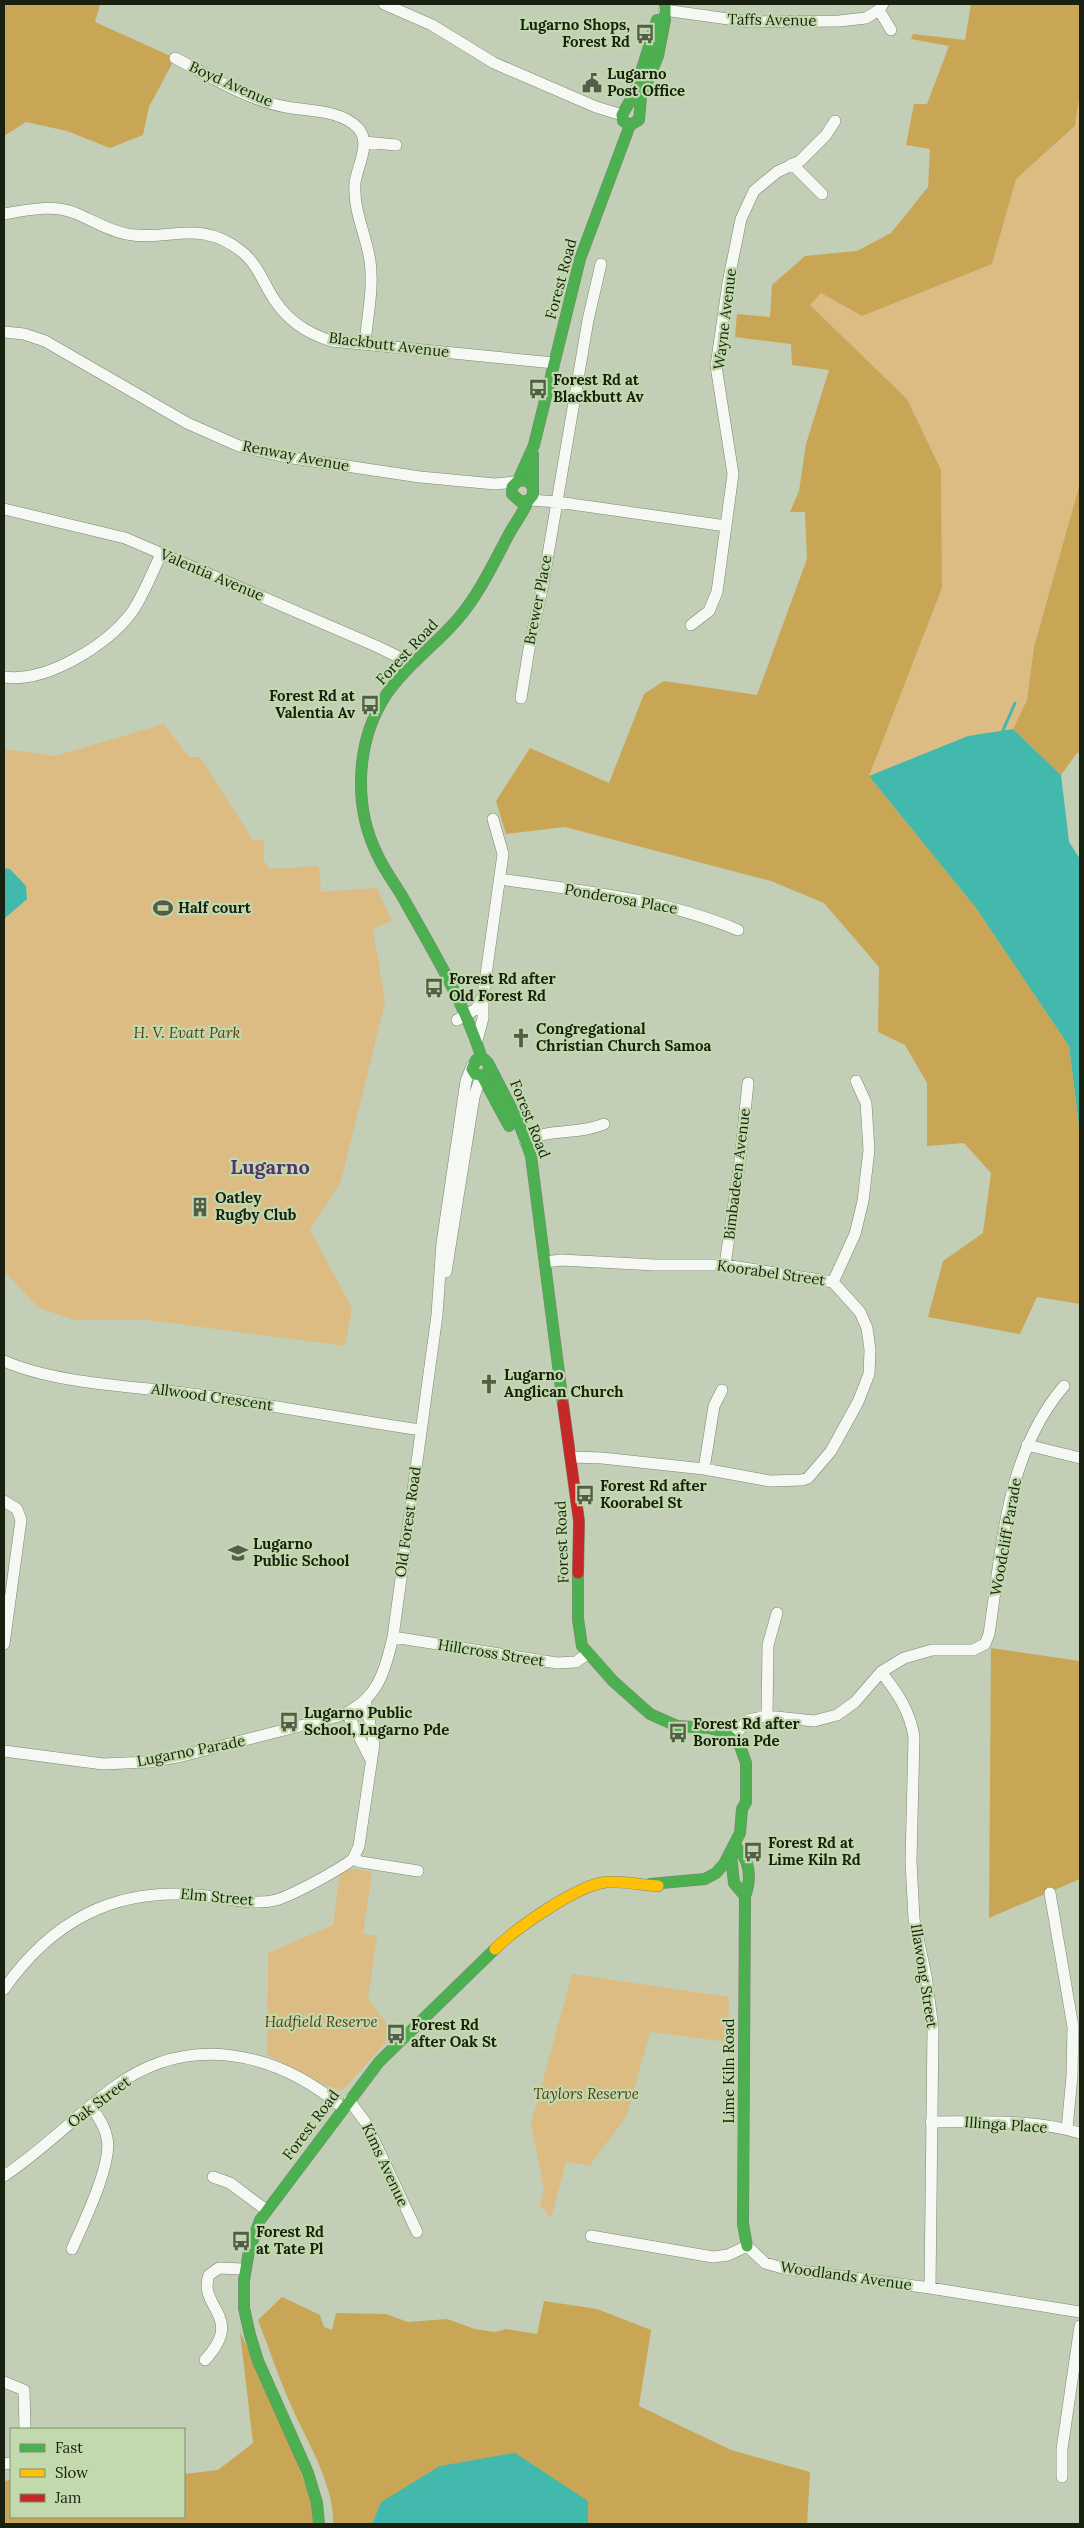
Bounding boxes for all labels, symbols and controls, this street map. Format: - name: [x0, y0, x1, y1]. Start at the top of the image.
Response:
- street label: Taffs Avenue: [727, 9, 817, 30]
- place label: Lugarno Shops, Forest Rd: [520, 15, 630, 51]
- bus stop icon: Lugarno Shops, Forest Rd: [634, 23, 656, 45]
- street label: Boyd Avenue: [186, 57, 276, 110]
- place label: Lugarno Post Office: [607, 64, 685, 100]
- public building icon: Lugarno Post Office: [581, 72, 603, 94]
- street label: Forest Road: [541, 236, 580, 321]
- street label: Wayne Avenue: [709, 267, 740, 371]
- street label: Blackbutt Avenue: [328, 328, 450, 361]
- place label: Forest Rd at Blackbutt Av: [553, 370, 644, 406]
- bus stop icon: Forest Rd at Blackbutt Av: [527, 378, 549, 400]
- street label: Renway Avenue: [241, 436, 351, 475]
- street label: Valentia Avenue: [156, 544, 267, 605]
- street label: Brewer Place: [520, 553, 556, 646]
- street label: Forest Road: [371, 615, 442, 688]
- place label: Forest Rd at Valentia Av: [269, 686, 356, 722]
- bus stop icon: Forest Rd at Valentia Av: [359, 694, 381, 716]
- street label: Ponderosa Place: [563, 879, 679, 918]
- sports icon: Half court: [152, 897, 174, 919]
- place label: Half court: [178, 898, 252, 917]
- place label: Forest Rd after Old Forest Rd: [449, 969, 557, 1005]
- bus stop icon: Forest Rd after Old Forest Rd: [423, 977, 445, 999]
- place label: Congregational Christian Church Samoa: [536, 1019, 712, 1055]
- park label: H. V. Evatt Park: [134, 1023, 241, 1042]
- church icon: Congregational Christian Church Samoa: [510, 1027, 532, 1049]
- street label: Forest Road: [506, 1077, 555, 1161]
- street label: Bimbadeen Avenue: [719, 1107, 754, 1241]
- district label: Lugarno: [230, 1154, 310, 1179]
- place label: Oatley Rugby Club: [215, 1188, 297, 1224]
- building icon: Oatley Rugby Club: [189, 1196, 211, 1218]
- street label: Koorabel Street: [716, 1256, 827, 1290]
- place label: Lugarno Anglican Church: [504, 1365, 624, 1401]
- church icon: Lugarno Anglican Church: [478, 1373, 500, 1395]
- street label: Allwood Crescent: [149, 1378, 274, 1414]
- street label: Old Forest Road: [390, 1465, 425, 1579]
- place label: Forest Rd after Koorabel St: [600, 1476, 708, 1512]
- street label: Woodcliff Parade: [986, 1477, 1025, 1597]
- bus stop icon: Forest Rd after Koorabel St: [574, 1484, 596, 1506]
- street label: Forest Road: [551, 1500, 572, 1584]
- place label: Lugarno Public School: [253, 1534, 350, 1570]
- school or university icon: Lugarno Public School: [227, 1542, 249, 1564]
- street label: Hillcross Street: [437, 1635, 546, 1670]
- place label: Lugarno Public School, Lugarno Pde: [304, 1703, 449, 1739]
- bus stop icon: Lugarno Public School, Lugarno Pde: [278, 1711, 300, 1733]
- place label: Forest Rd after Boronia Pde: [693, 1714, 801, 1750]
- bus stop icon: Forest Rd after Boronia Pde: [667, 1722, 689, 1744]
- street label: Lugarno Parade: [135, 1731, 247, 1770]
- place label: Forest Rd at Lime Kiln Rd: [768, 1833, 861, 1869]
- bus stop icon: Forest Rd at Lime Kiln Rd: [742, 1841, 764, 1863]
- street label: Elm Street: [180, 1884, 255, 1909]
- street label: Illawong Street: [907, 1922, 942, 2030]
- park label: Hadfield Reserve: [264, 2012, 378, 2031]
- place label: Forest Rd after Oak St: [411, 2015, 498, 2051]
- street label: Lime Kiln Road: [719, 2019, 738, 2123]
- bus stop icon: Forest Rd after Oak St: [385, 2023, 407, 2045]
- street label: Oak Street: [63, 2072, 134, 2132]
- park label: Taylors Reserve: [533, 2084, 639, 2103]
- street label: Forest Road: [278, 2086, 343, 2163]
- street label: Illinga Place: [964, 2112, 1048, 2137]
- street label: Kims Avenue: [358, 2120, 413, 2209]
- place label: Forest Rd at Tate Pl: [256, 2222, 324, 2258]
- bus stop icon: Forest Rd at Tate Pl: [230, 2230, 252, 2252]
- street label: Woodlands Avenue: [779, 2257, 913, 2294]
- legend: [10, 2428, 185, 2518]
- text: Fast: [55, 2438, 83, 2457]
- text: Slow: [55, 2463, 88, 2482]
- text: Jam: [54, 2488, 82, 2507]

